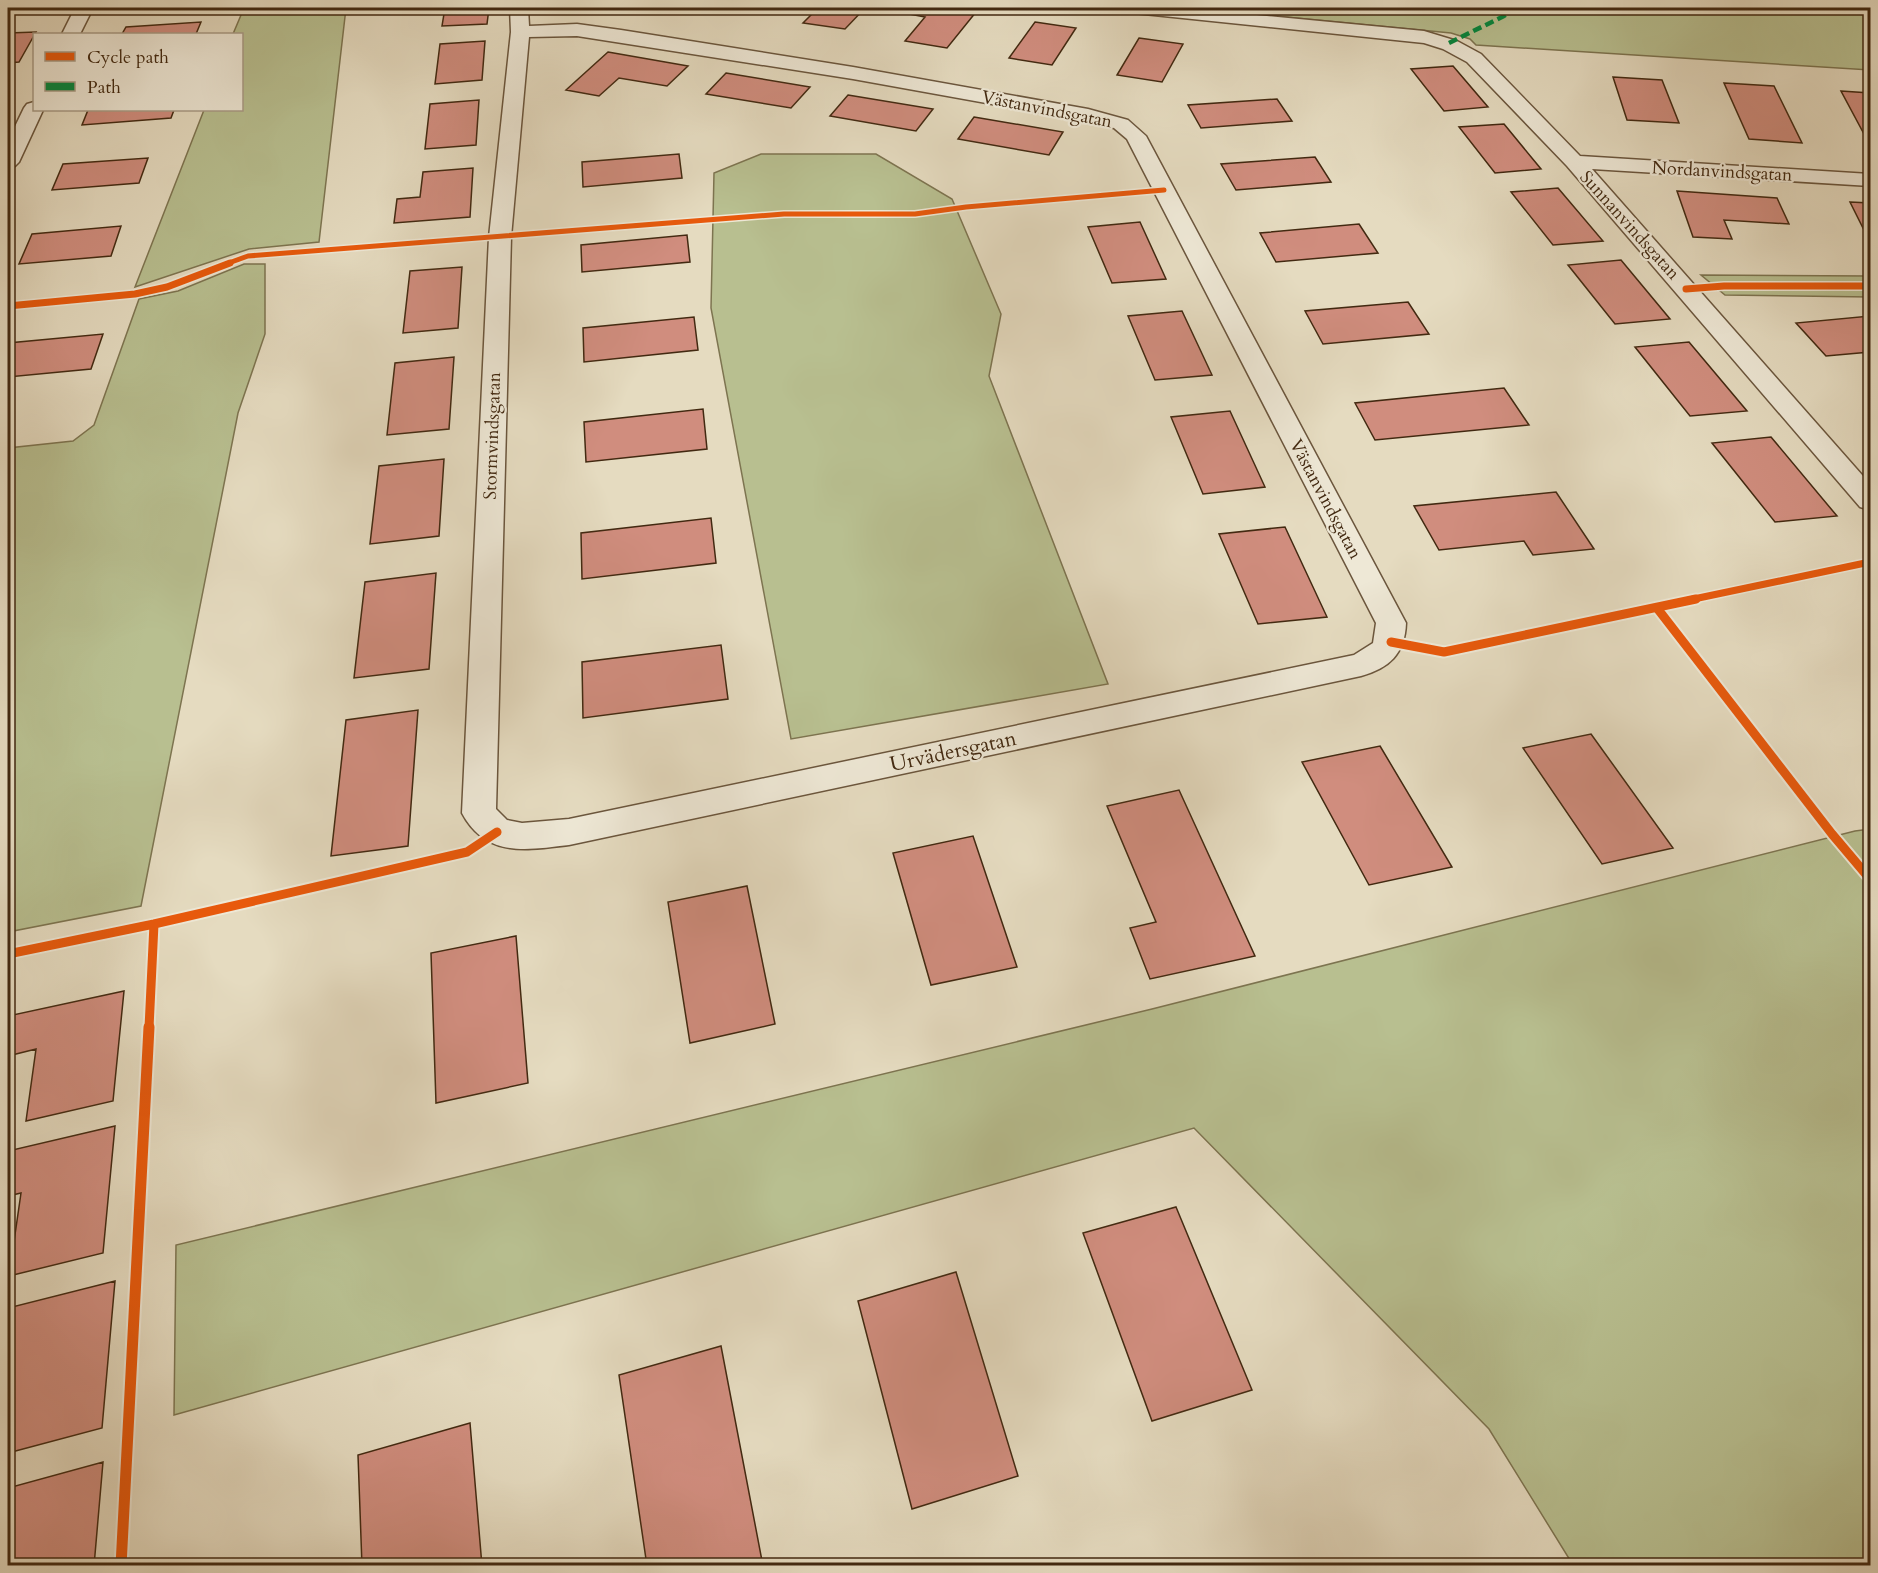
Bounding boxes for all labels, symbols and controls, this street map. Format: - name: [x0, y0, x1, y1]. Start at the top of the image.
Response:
- legend: [33, 33, 243, 111]
- text: Cycle path: [87, 45, 169, 70]
- text: Path: [87, 75, 121, 100]
- street label: Västanvindsgatan: [980, 85, 1115, 135]
- street label: Nordanvindsgatan: [1651, 155, 1794, 188]
- street label: Sunnanvindsgatan: [1574, 165, 1686, 286]
- street label: Stormvindsgatan: [478, 371, 507, 500]
- street label: Västanvindsgatan: [1283, 435, 1368, 564]
- street label: Urvädersgatan: [887, 724, 1019, 779]

